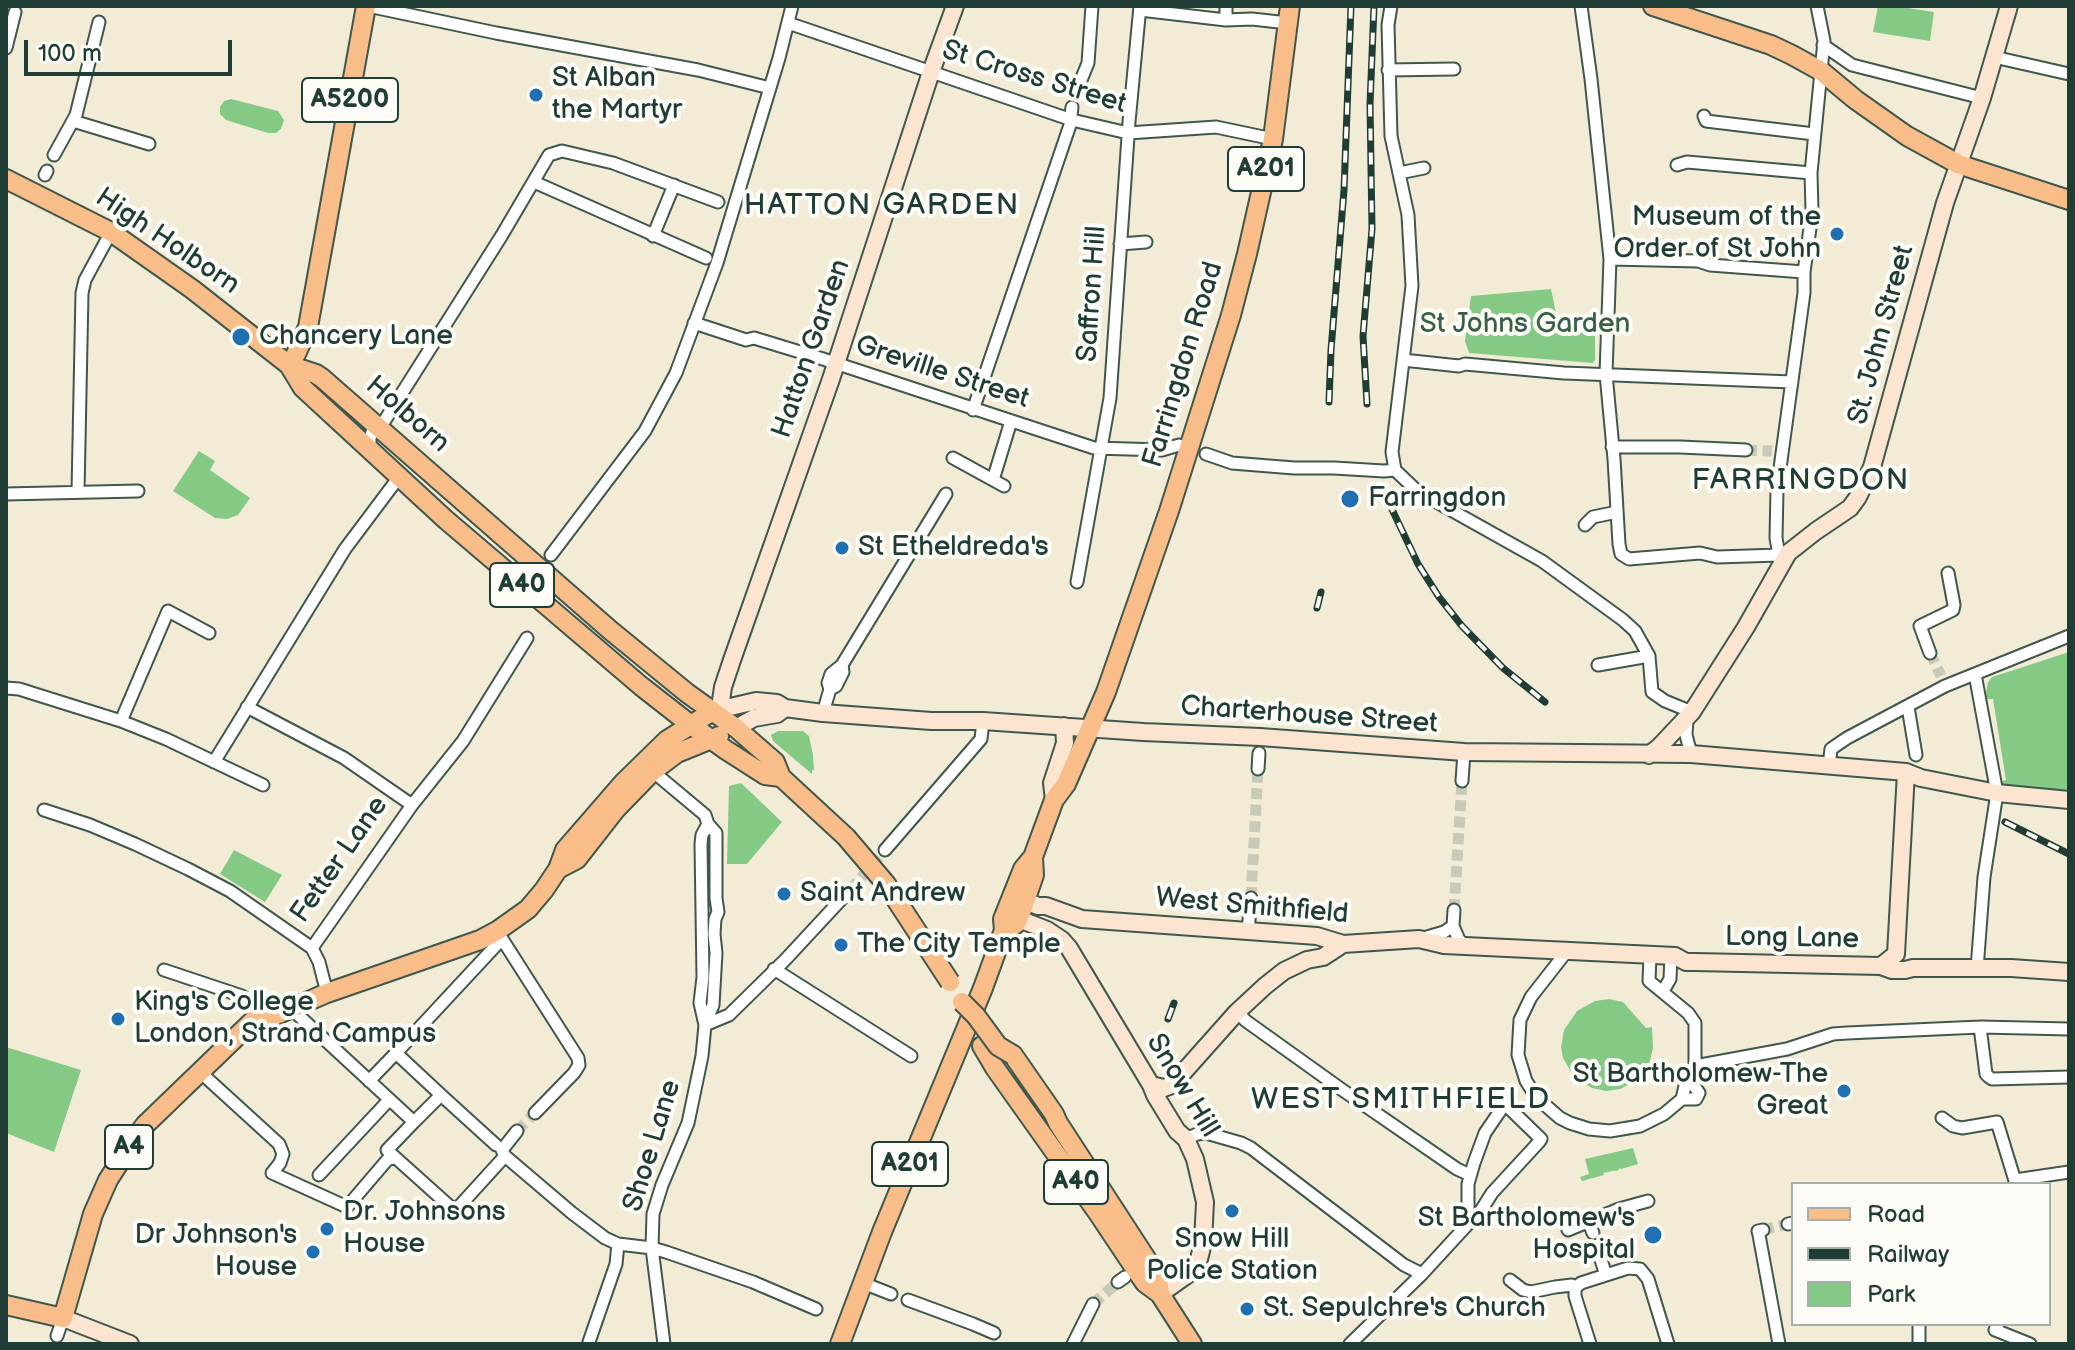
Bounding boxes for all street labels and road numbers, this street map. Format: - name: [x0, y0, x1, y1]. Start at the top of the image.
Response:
- street label: St Cross Street: [938, 34, 1130, 122]
- road number: A5200: [302, 78, 398, 122]
- road number: A201: [1228, 147, 1304, 191]
- street label: High Holborn: [89, 182, 245, 302]
- street label: Saffron Hill: [1071, 225, 1115, 363]
- street label: St. John Street: [1842, 242, 1922, 428]
- street label: Hatton Garden: [766, 255, 858, 443]
- street label: Farringdon Road: [1137, 258, 1231, 472]
- street label: Greville Street: [851, 329, 1033, 417]
- street label: Holborn: [358, 369, 456, 461]
- road number: A40: [490, 563, 554, 607]
- street label: Charterhouse Street: [1179, 690, 1439, 742]
- street label: Fetter Lane: [284, 790, 396, 930]
- street label: West Smithfield: [1154, 882, 1350, 932]
- street label: Long Lane: [1725, 921, 1859, 957]
- street label: Snow Hill: [1138, 1028, 1226, 1144]
- street label: Shoe Lane: [617, 1076, 689, 1216]
- road number: A4: [105, 1125, 153, 1169]
- road number: A201: [872, 1142, 948, 1186]
- road number: A40: [1044, 1160, 1108, 1204]

